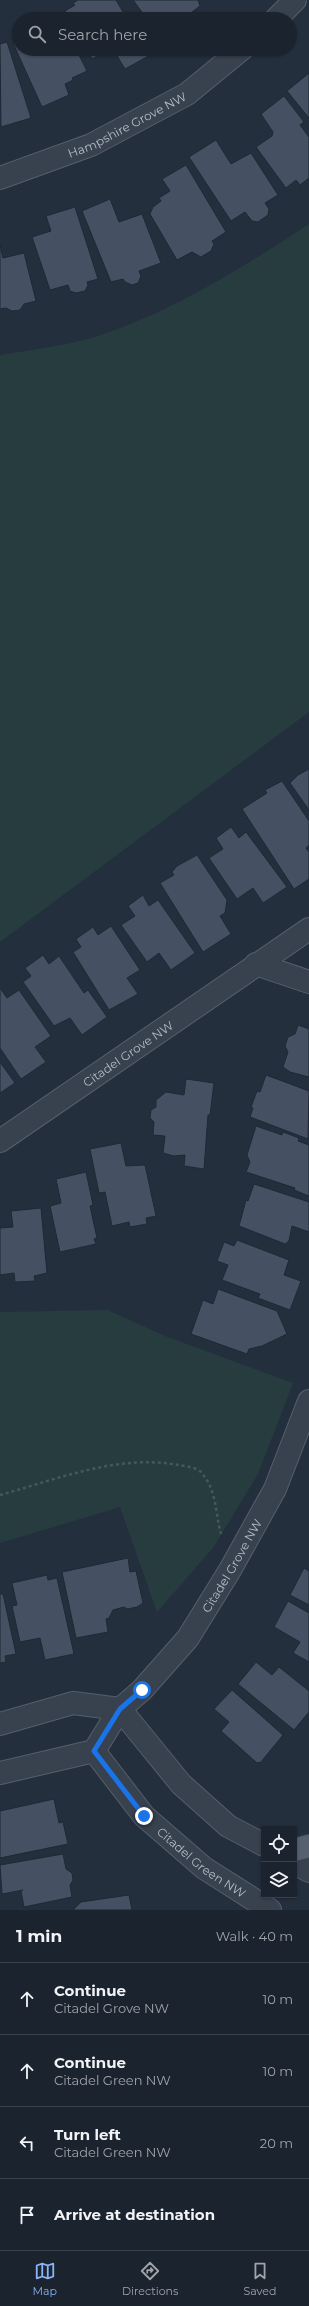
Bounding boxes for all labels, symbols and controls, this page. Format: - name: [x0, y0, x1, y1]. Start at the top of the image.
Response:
- search box: [12, 12, 297, 56]
- icon: search: [26, 23, 48, 45]
- text: Search here: [58, 25, 147, 44]
- street label: Hampshire Grove NW: [66, 88, 189, 160]
- street label: Citadel Grove NW: [80, 1017, 176, 1090]
- street label: Citadel Grove NW: [198, 1516, 265, 1615]
- route start: [133, 1681, 151, 1699]
- route end: [135, 1807, 153, 1825]
- street label: Citadel Green NW: [154, 1823, 249, 1900]
- map controls: [261, 1826, 297, 1898]
- button: locate: [261, 1826, 297, 1862]
- button: layers: [261, 1862, 297, 1898]
- text: 1 min: [16, 1926, 62, 1946]
- text: Walk · 40 m: [216, 1928, 293, 1944]
- text: Continue: [54, 1981, 126, 2000]
- icon: ahead: [16, 1988, 38, 2010]
- text: 10 m: [263, 1991, 293, 2007]
- text: Citadel Grove NW: [54, 2000, 169, 2016]
- text: Continue: [54, 2053, 126, 2072]
- icon: ahead: [16, 2060, 38, 2082]
- text: 10 m: [263, 2063, 293, 2079]
- text: Citadel Green NW: [54, 2072, 171, 2088]
- text: Turn left: [54, 2125, 121, 2144]
- icon: left: [16, 2132, 38, 2154]
- text: 20 m: [260, 2135, 293, 2151]
- text: Citadel Green NW: [54, 2144, 171, 2160]
- icon: arrive: [16, 2204, 38, 2226]
- text: Arrive at destination: [54, 2205, 215, 2224]
- tab: Map: [33, 2260, 57, 2298]
- tab: Directions: [122, 2260, 178, 2298]
- tab: Saved: [243, 2260, 276, 2298]

